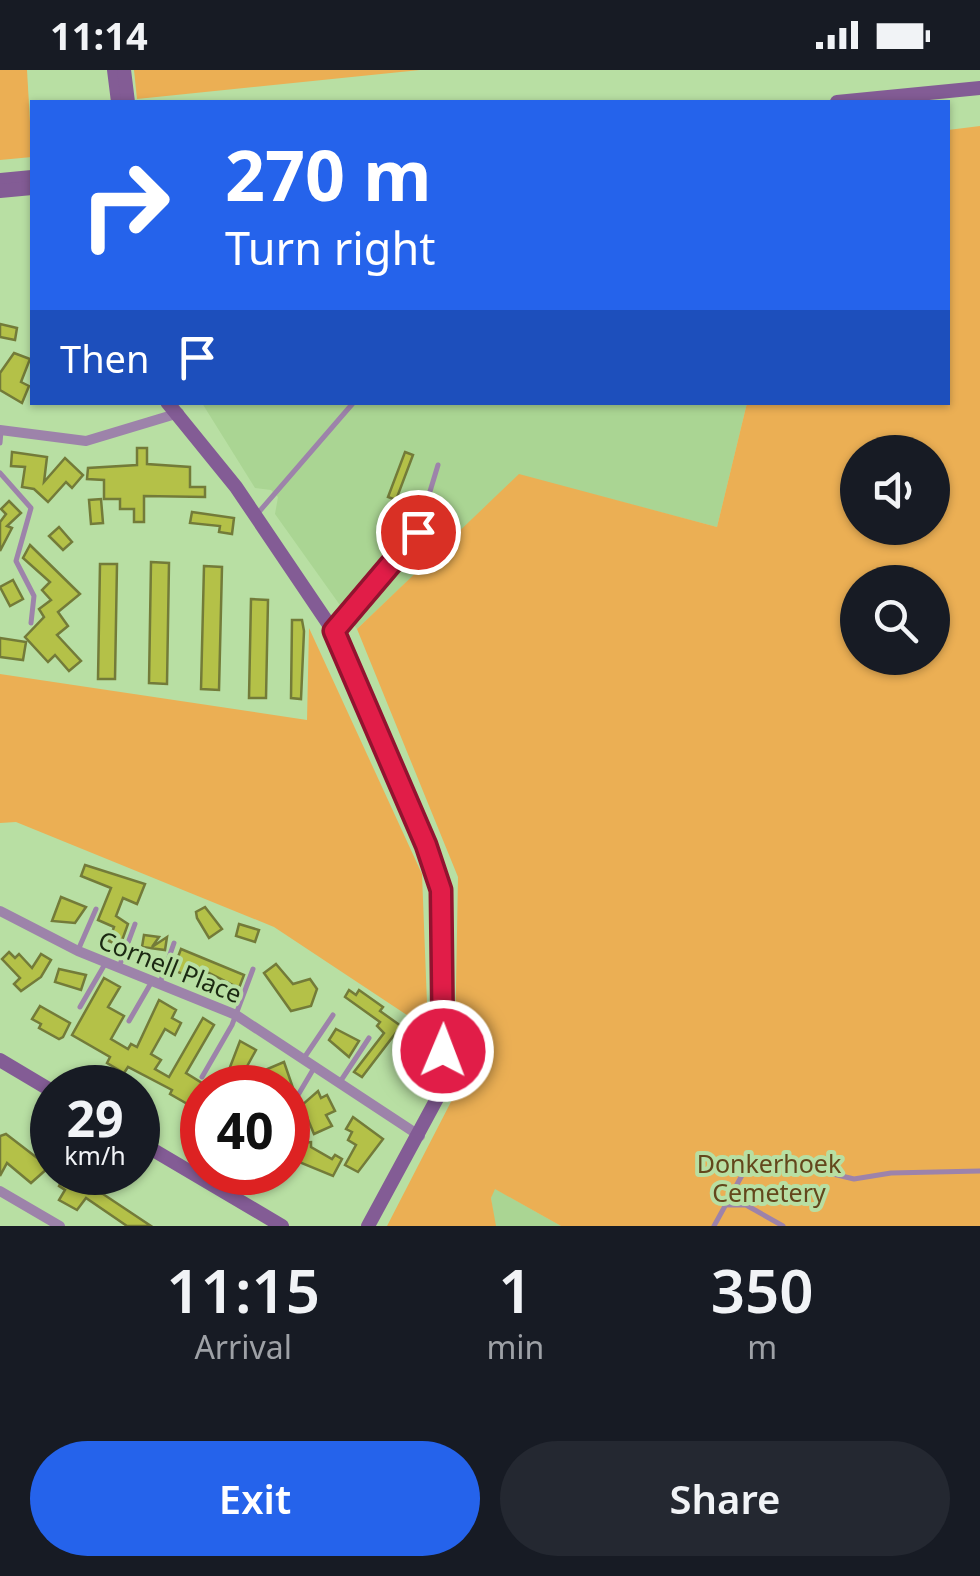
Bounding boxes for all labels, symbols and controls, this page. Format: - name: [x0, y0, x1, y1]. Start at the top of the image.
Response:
- text: 11:14: [50, 9, 148, 61]
- text: 270 m: [225, 126, 432, 222]
- icon: right: [60, 140, 190, 270]
- text: Turn right: [225, 217, 436, 278]
- icon: arrive: [170, 330, 225, 385]
- text: Then: [60, 332, 150, 384]
- map controls: [840, 435, 950, 675]
- button: sound: [840, 435, 950, 545]
- pin: [376, 490, 461, 575]
- icon: arrive: [391, 505, 446, 560]
- button: search: [840, 565, 950, 675]
- street label: Cornell Place: [94, 922, 247, 1010]
- position arrow: [391, 999, 495, 1103]
- speed limit sign: 40: [180, 1065, 310, 1195]
- text: 29: [66, 1084, 124, 1152]
- text: km/h: [64, 1138, 126, 1172]
- park label: Donkerhoek Cemetery: [697, 1146, 842, 1209]
- text: 11:15: [166, 1249, 320, 1331]
- text: 1: [498, 1249, 533, 1331]
- text: 350: [711, 1249, 814, 1331]
- text: Arrival: [194, 1325, 292, 1368]
- text: min: [486, 1325, 544, 1368]
- text: m: [747, 1325, 777, 1368]
- button: Exit: [30, 1441, 480, 1556]
- button: Share: [500, 1441, 950, 1556]

